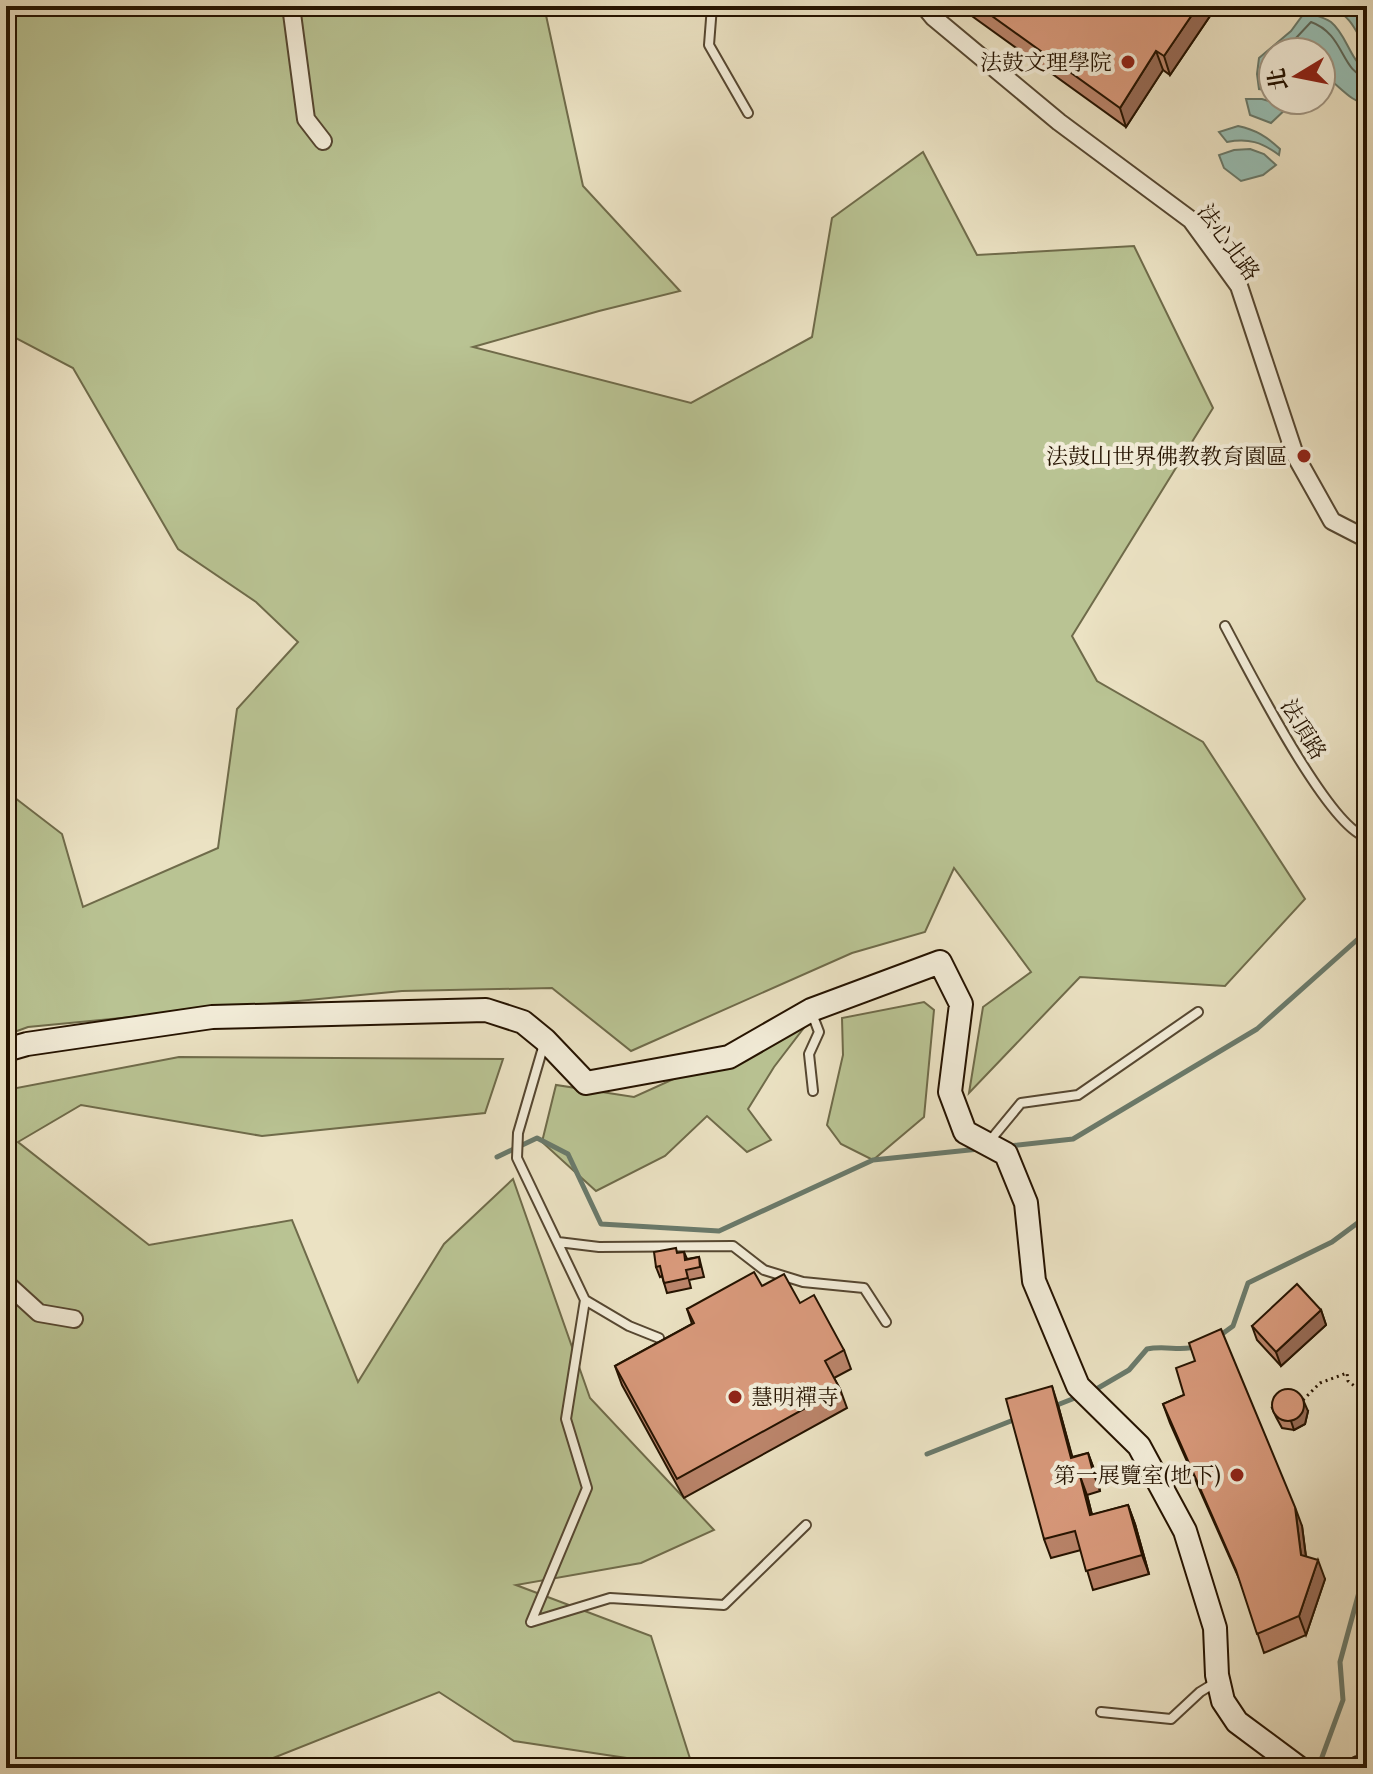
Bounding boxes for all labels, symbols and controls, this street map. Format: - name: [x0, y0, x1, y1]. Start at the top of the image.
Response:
- north arrow: [1257, 36, 1337, 116]
- place label: 法鼓文理學院: [980, 49, 1112, 76]
- marker: 法鼓文理學院: [1119, 53, 1137, 71]
- text: 北: [1263, 66, 1293, 93]
- street label: 法心北路: [1192, 199, 1265, 286]
- place label: 法鼓山世界佛教教育園區: [1046, 443, 1288, 470]
- marker: 法鼓山世界佛教教育園區: [1295, 447, 1313, 465]
- street label: 法頂路: [1275, 694, 1332, 765]
- place label: 慧明禪寺: [751, 1384, 839, 1411]
- marker: 慧明禪寺: [726, 1388, 744, 1406]
- place label: 第一展覽室(地下): [1054, 1462, 1221, 1489]
- marker: 第一展覽室(地下): [1228, 1466, 1246, 1484]

